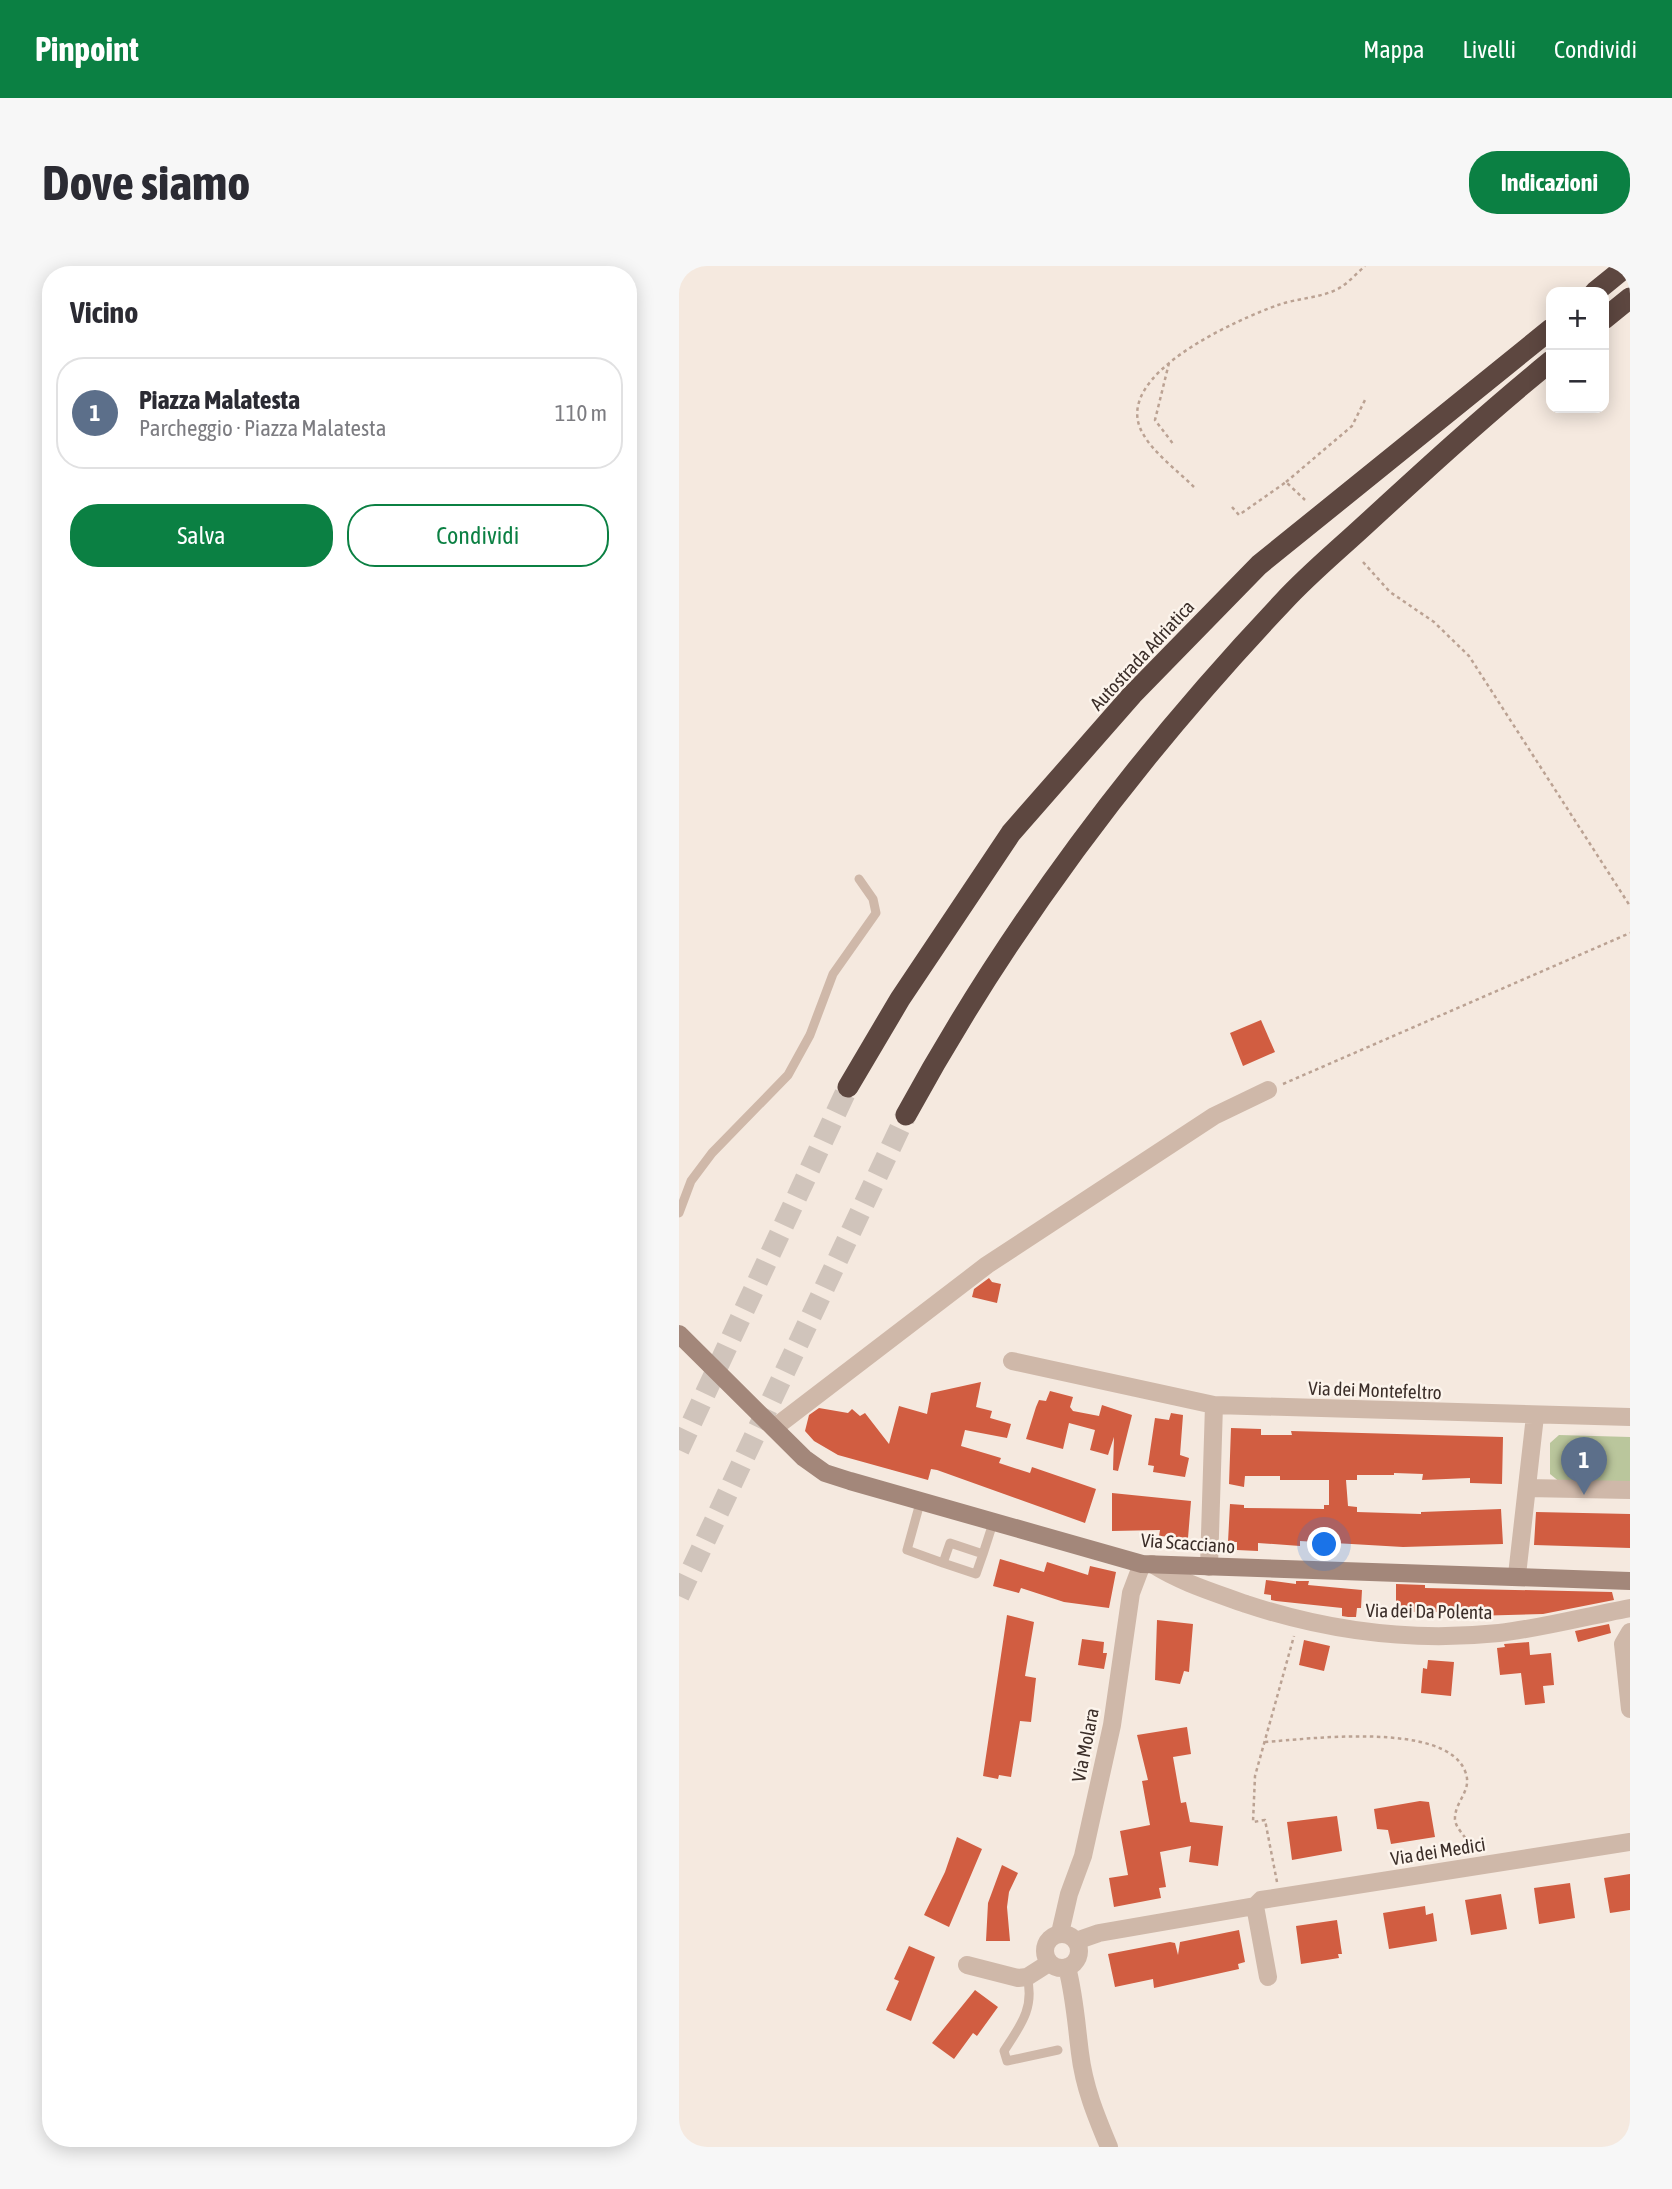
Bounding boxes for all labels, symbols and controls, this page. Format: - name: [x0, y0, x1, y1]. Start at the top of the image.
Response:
- text: Pinpoint: [35, 30, 139, 68]
- text: Mappa: [1363, 36, 1424, 63]
- text: Livelli: [1462, 36, 1516, 63]
- text: Condividi: [1554, 36, 1637, 63]
- button: Indicazioni: [1469, 151, 1630, 214]
- text: Dove siamo: [42, 154, 250, 210]
- map controls: [1546, 287, 1609, 413]
- button: +: [1546, 287, 1609, 350]
- text: Vicino: [70, 295, 138, 329]
- button: −: [1546, 350, 1609, 413]
- text: Piazza Malatesta: [139, 385, 300, 415]
- text: 1: [90, 400, 100, 426]
- text: 110 m: [555, 400, 607, 426]
- text: Parcheggio · Piazza Malatesta: [139, 415, 386, 441]
- button: Salva: [70, 504, 333, 567]
- button: Condividi: [347, 504, 609, 567]
- street label: Autostrada Adriatica: [1085, 595, 1199, 715]
- street label: Via dei Montefeltro: [1308, 1377, 1442, 1403]
- pin: 1: [1561, 1437, 1607, 1495]
- your location: [1307, 1527, 1341, 1561]
- street label: Via Scacciano: [1140, 1529, 1236, 1557]
- street label: Via dei Da Polenta: [1365, 1599, 1493, 1623]
- street label: Via Molara: [1067, 1706, 1103, 1784]
- street label: Via dei Medici: [1389, 1833, 1487, 1869]

